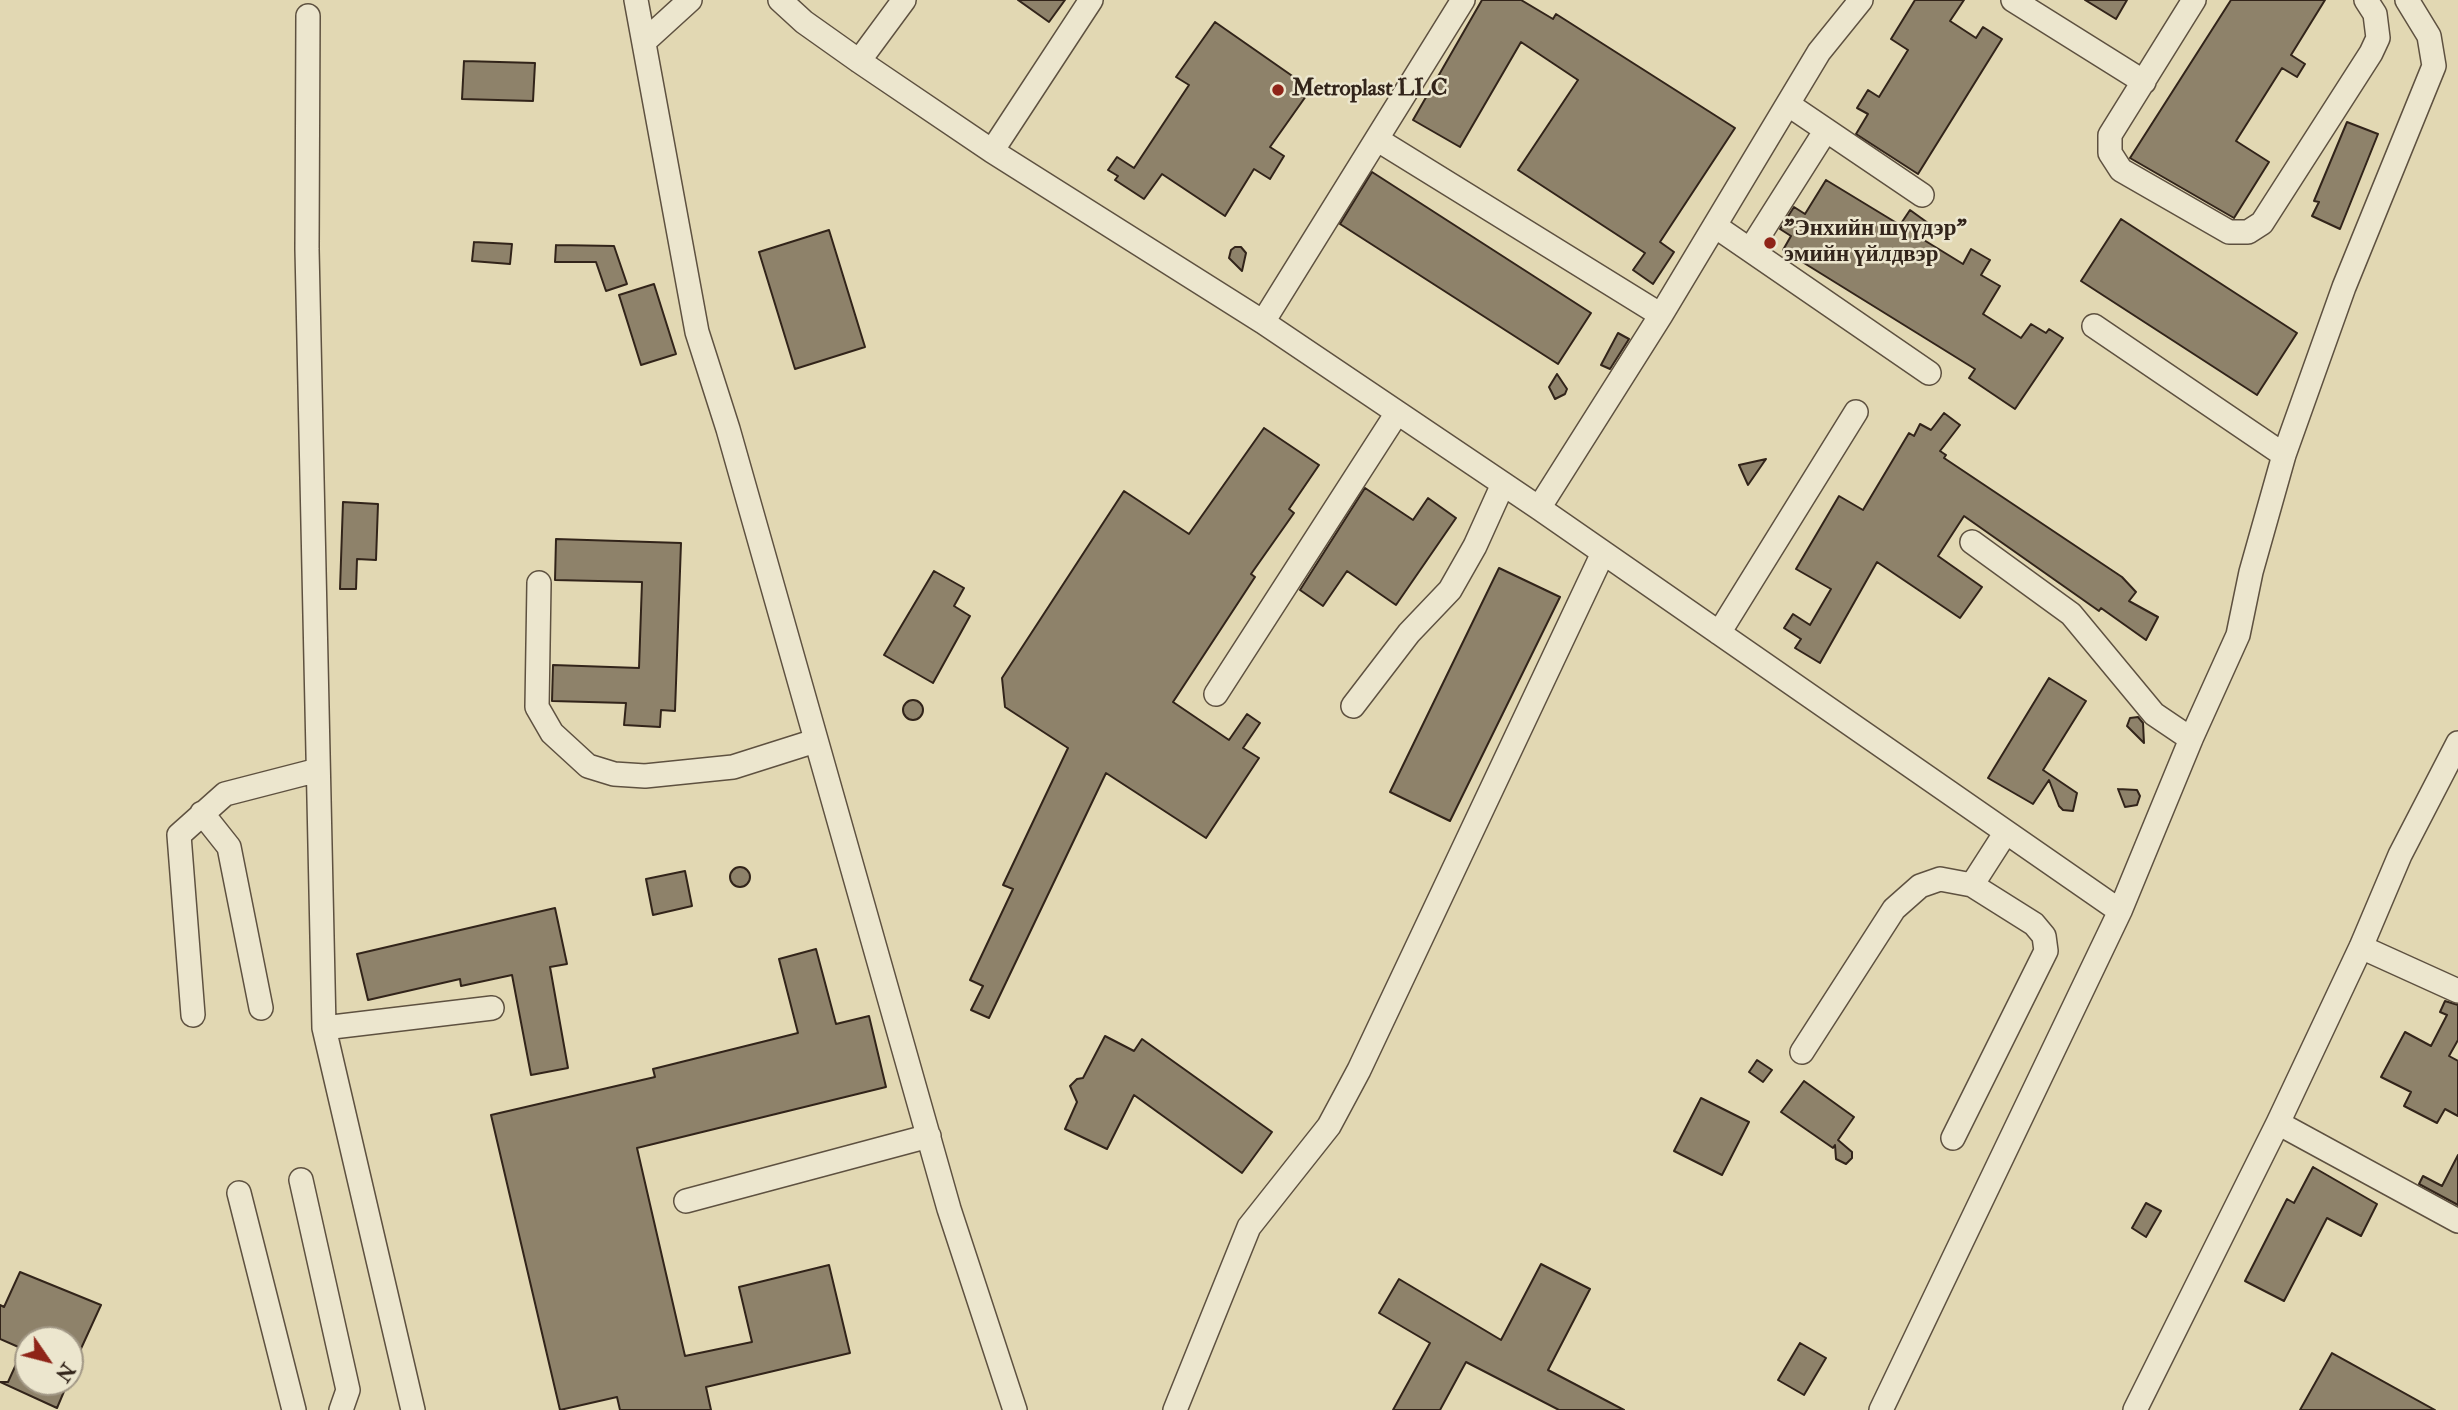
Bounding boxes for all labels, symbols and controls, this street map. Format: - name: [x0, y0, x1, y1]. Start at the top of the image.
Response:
- place label: Metroplast LLC: [1292, 76, 1448, 104]
- marker: Metroplast LLC: [1270, 82, 1286, 98]
- place label: "Энхийн шүүдэр" эмийн үйлдвэр: [1784, 216, 1967, 270]
- marker: "Энхийн шүүдэр" эмийн үйлдвэр: [1762, 235, 1778, 251]
- north arrow: [14, 1326, 84, 1396]
- text: N: [50, 1358, 79, 1386]

